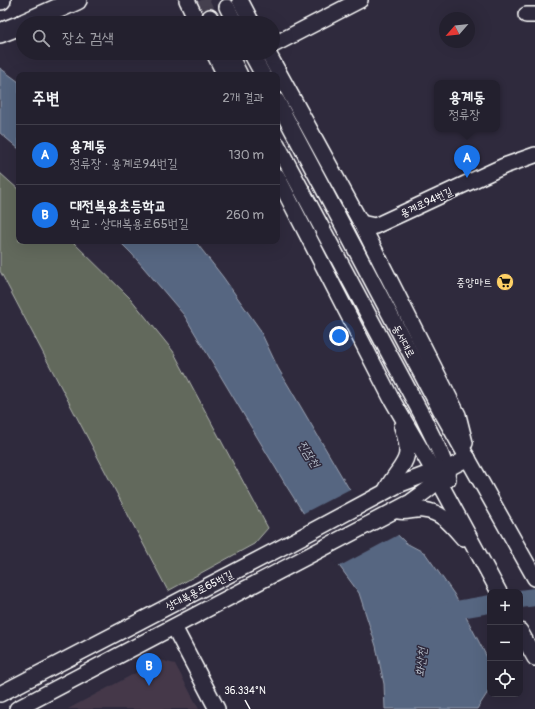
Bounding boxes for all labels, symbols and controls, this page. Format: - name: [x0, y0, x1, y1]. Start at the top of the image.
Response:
- north arrow: [439, 12, 475, 48]
- search box: [16, 16, 280, 60]
- icon: search: [30, 27, 52, 49]
- text: 장소 검색: [62, 29, 114, 48]
- popup: [434, 80, 500, 132]
- text: 주변: [32, 88, 59, 109]
- text: 용계동: [449, 88, 485, 107]
- text: 2개 결과: [223, 90, 264, 106]
- text: 정류장: [449, 107, 480, 123]
- text: 용계동: [70, 137, 106, 156]
- pin: A: [454, 145, 480, 178]
- text: A: [41, 147, 49, 163]
- text: 130 m: [228, 147, 264, 163]
- text: 정류장 · 용계로94번길: [70, 156, 178, 172]
- street label: 용계로94번길: [398, 185, 455, 220]
- text: 대전복용초등학교: [70, 197, 167, 216]
- text: B: [41, 207, 49, 223]
- text: 260 m: [226, 207, 264, 223]
- text: 학교 · 상대복용로65번길: [70, 216, 189, 232]
- supermarket icon: 중앙마트: [495, 272, 515, 292]
- place label: 중앙마트: [457, 276, 492, 289]
- street label: 동서대로: [390, 323, 418, 360]
- your location: [329, 326, 349, 346]
- water label: 진잠천: [295, 438, 323, 472]
- street label: 상대복용로65번길: [163, 568, 235, 613]
- map controls: [487, 589, 523, 697]
- button: +: [487, 589, 523, 625]
- button: −: [487, 625, 523, 661]
- water label: 화산천: [413, 646, 430, 677]
- pin: B: [136, 653, 162, 686]
- button: locate: [487, 661, 523, 697]
- text: 36.334°N: [224, 685, 266, 697]

